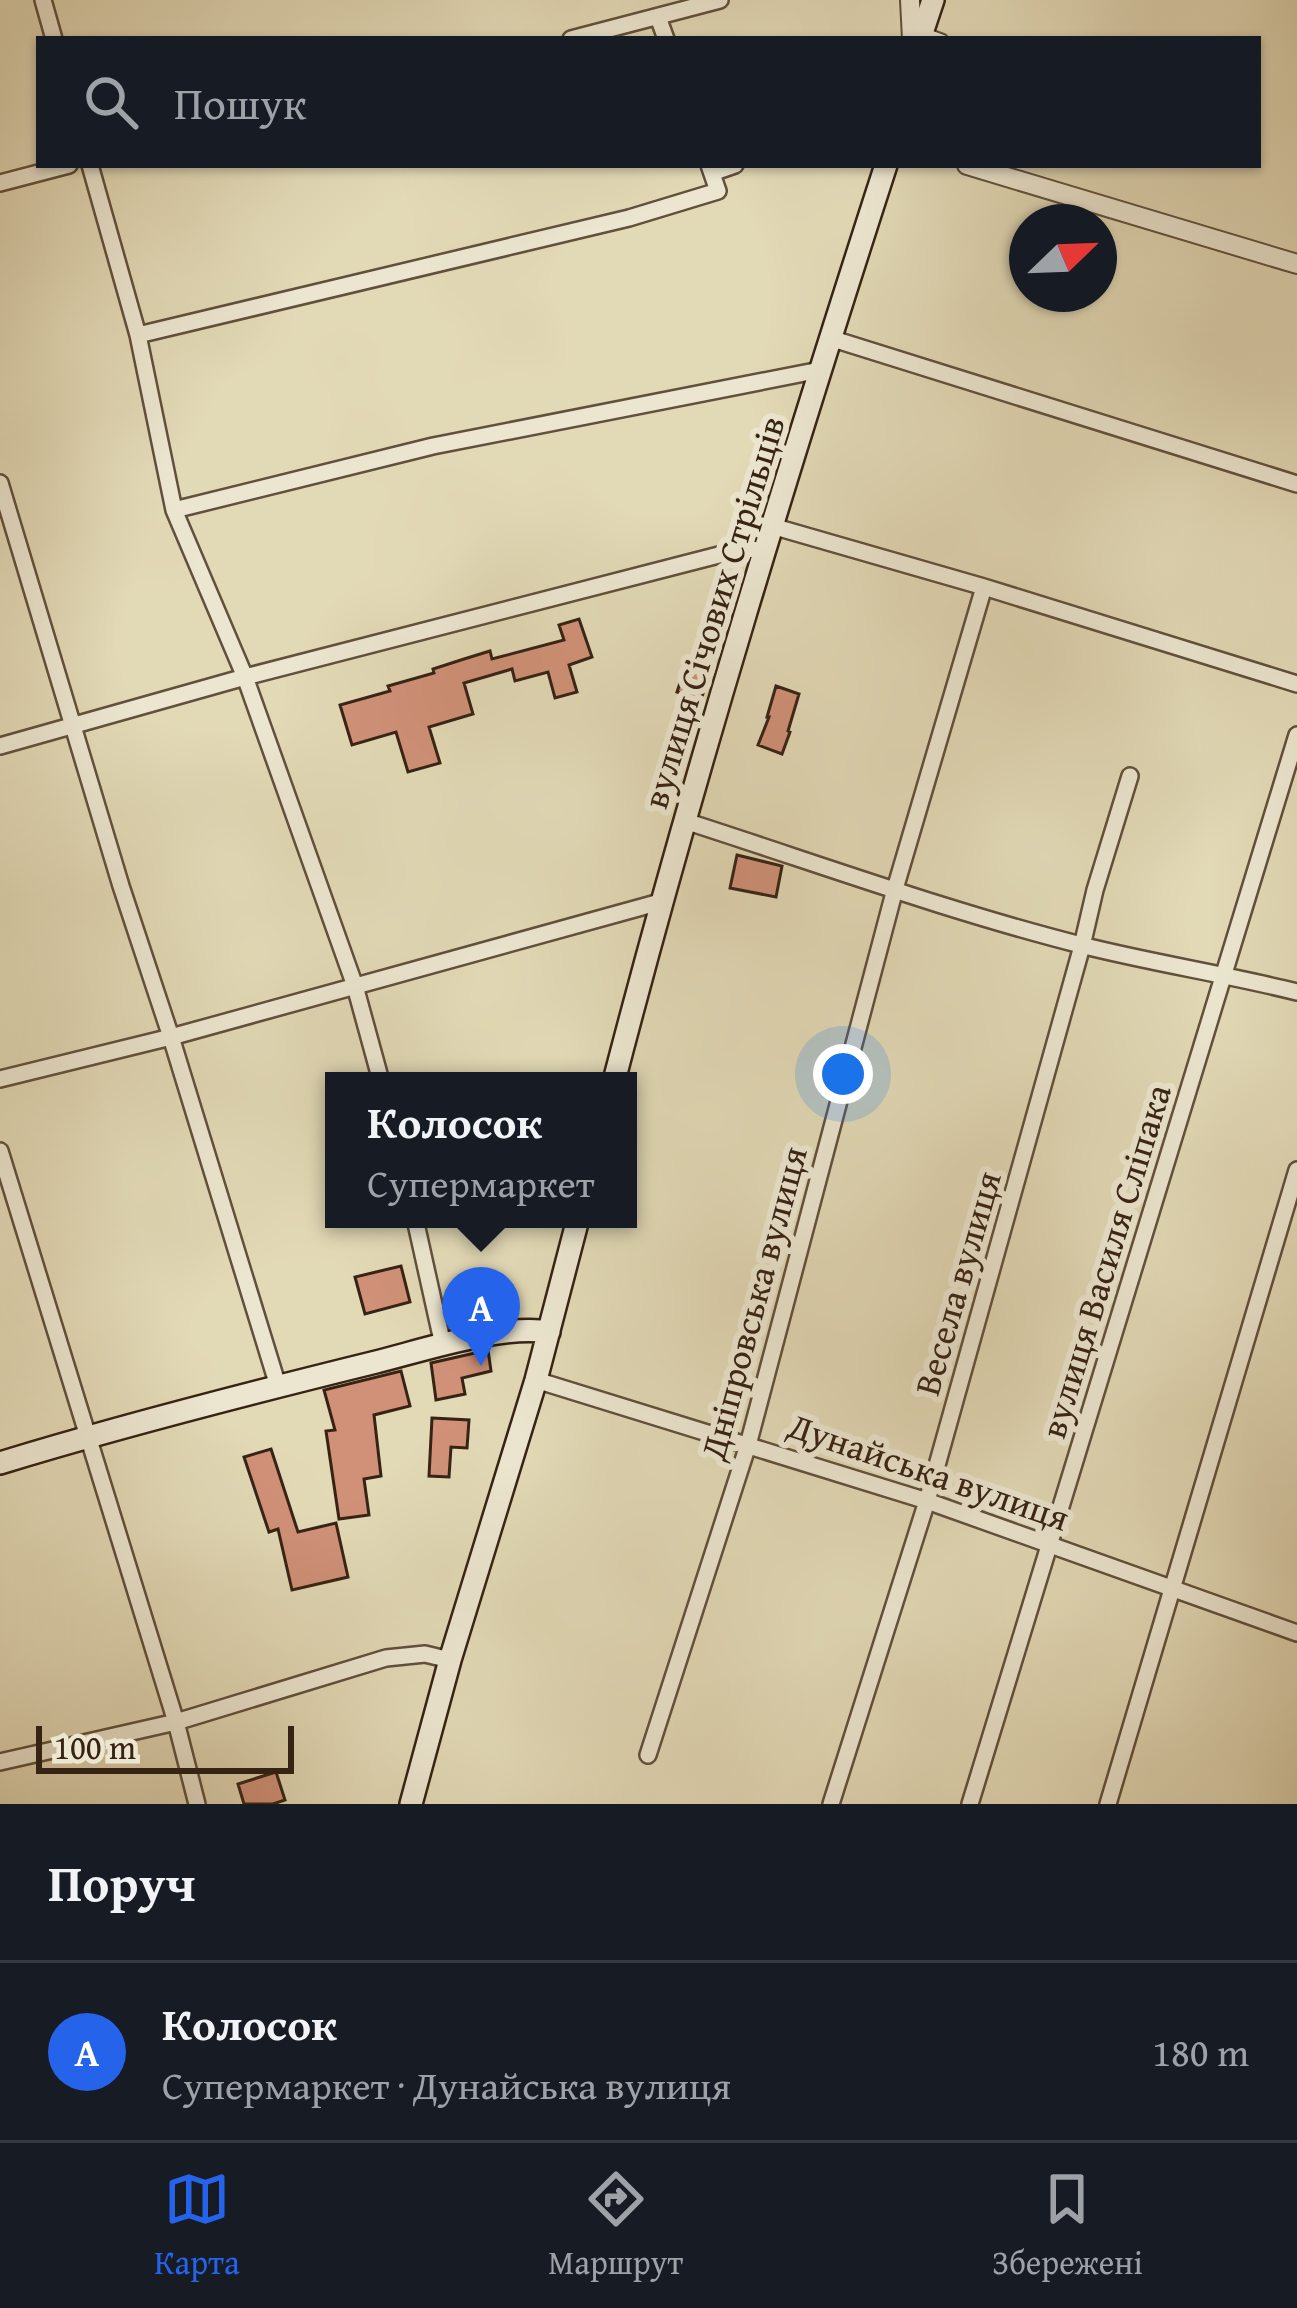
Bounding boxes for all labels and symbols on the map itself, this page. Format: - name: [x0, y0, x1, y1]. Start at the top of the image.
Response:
- north arrow: [1009, 204, 1117, 312]
- street label: вулиця Січових Стрільців: [628, 409, 797, 815]
- your location: [813, 1044, 873, 1104]
- street label: вулиця Василя Сліпака: [1025, 1077, 1184, 1444]
- street label: Дніпровська вулиця: [685, 1140, 820, 1466]
- street label: Весела вулиця: [899, 1165, 1014, 1401]
- pin: A: [442, 1267, 520, 1366]
- street label: Дунайська вулиця: [781, 1397, 1077, 1543]
- scale bar: [36, 1720, 294, 1773]

